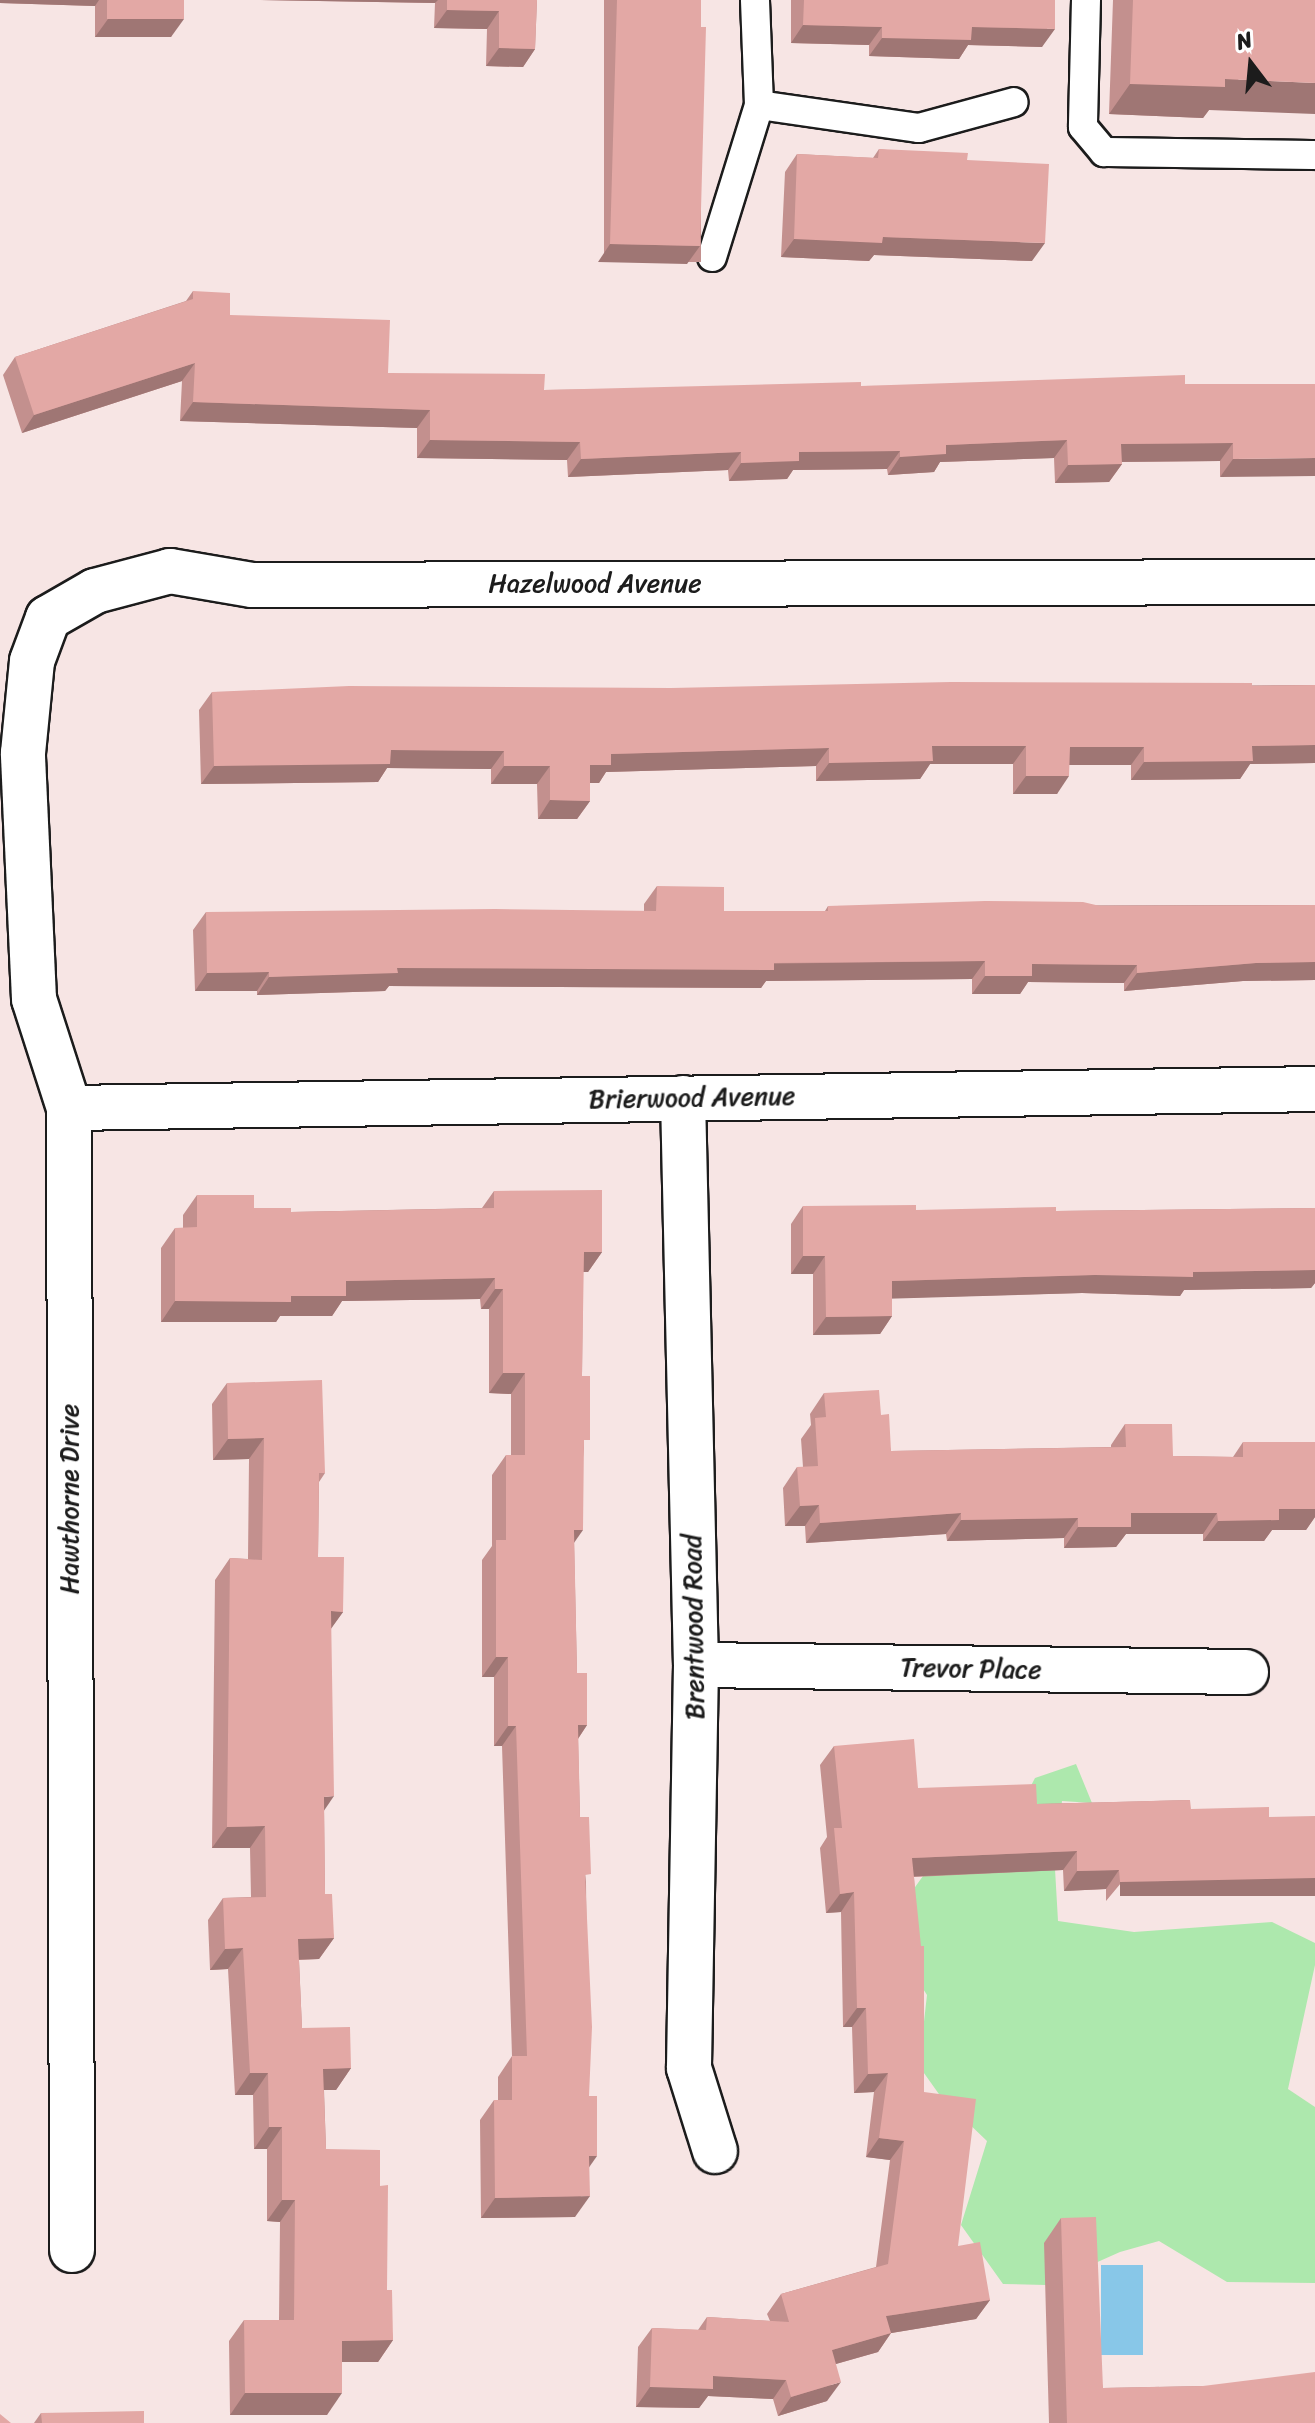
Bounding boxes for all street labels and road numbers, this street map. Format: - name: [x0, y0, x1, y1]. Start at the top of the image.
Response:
- street label: Hazelwood Avenue: [489, 568, 701, 600]
- street label: Brierwood Avenue: [589, 1081, 795, 1115]
- street label: Hawthorne Drive: [54, 1404, 86, 1594]
- street label: Brentwood Road: [677, 1534, 711, 1720]
- street label: Trevor Place: [900, 1652, 1042, 1686]

